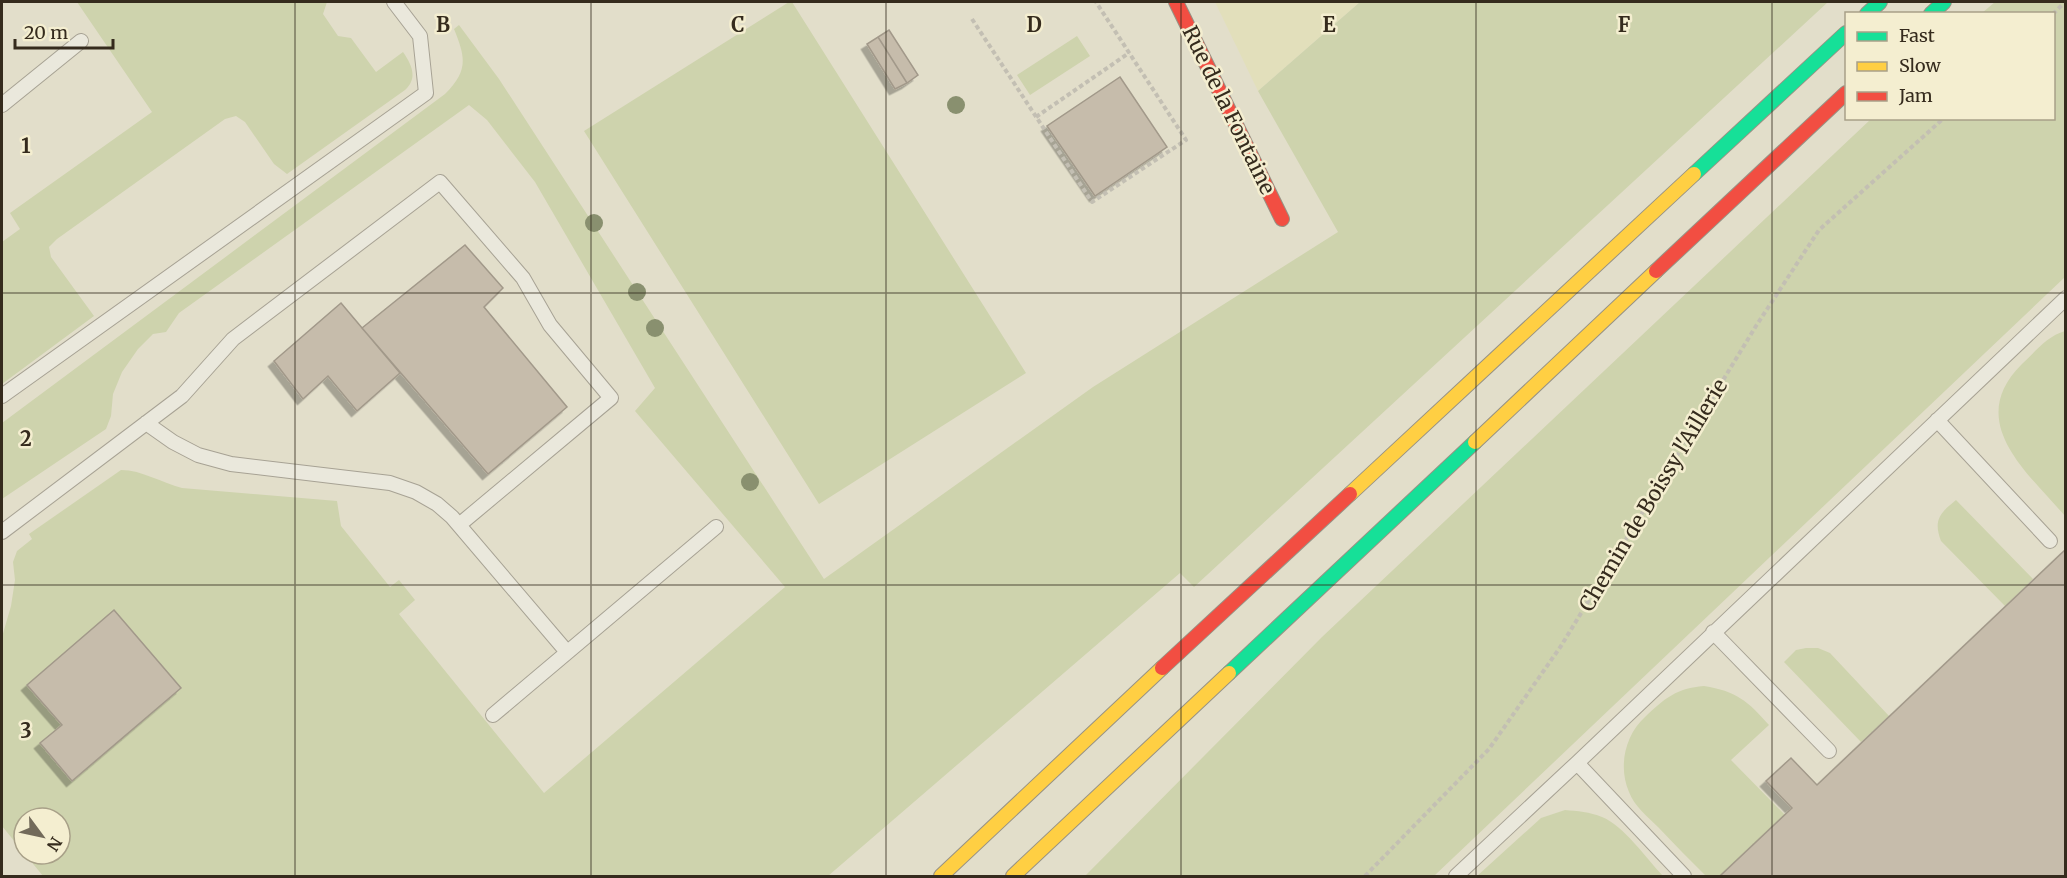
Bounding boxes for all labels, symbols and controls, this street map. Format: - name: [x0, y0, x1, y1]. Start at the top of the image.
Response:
- scale bar: [15, 12, 112, 50]
- text: B: [436, 12, 450, 37]
- text: C: [731, 12, 745, 37]
- text: D: [1026, 12, 1042, 37]
- text: E: [1322, 12, 1336, 37]
- text: F: [1618, 12, 1631, 37]
- legend: [1845, 12, 2055, 120]
- text: 20 m: [24, 21, 68, 44]
- street label: Rue de la Fontaine: [1177, 21, 1281, 199]
- text: Fast: [1899, 24, 1935, 47]
- text: Slow: [1899, 54, 1942, 77]
- text: Jam: [1898, 84, 1933, 107]
- text: 1: [21, 133, 31, 158]
- street label: Chemin de Boissy l'Aillerie: [1573, 374, 1733, 616]
- text: 2: [20, 426, 32, 451]
- text: 3: [20, 718, 32, 743]
- north arrow: [12, 806, 72, 866]
- text: N: [43, 833, 66, 855]

